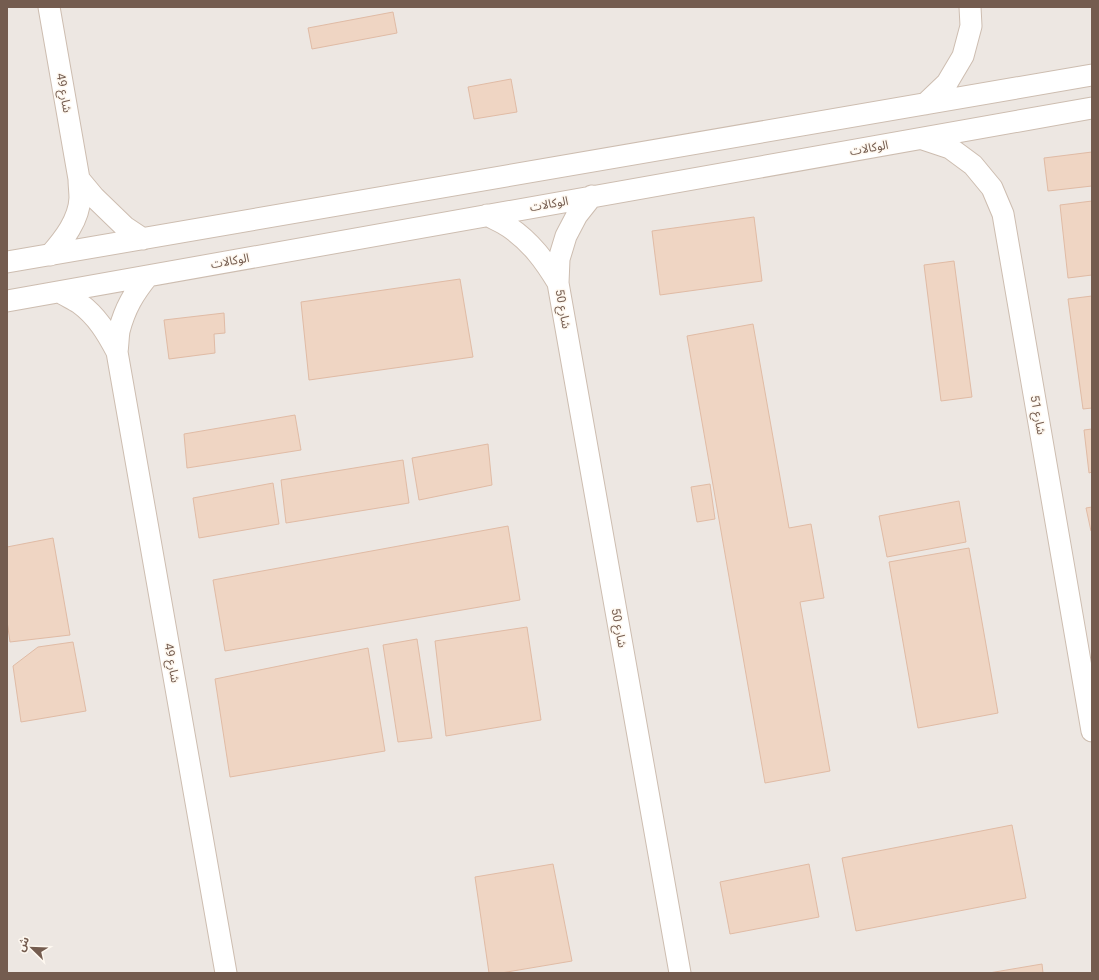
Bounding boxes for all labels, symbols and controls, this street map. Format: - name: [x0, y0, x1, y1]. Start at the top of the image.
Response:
- street label: شارع 49: [52, 72, 74, 114]
- street label: الوكالات: [849, 138, 890, 158]
- street label: الوكالات: [529, 194, 570, 214]
- street label: الوكالات: [210, 251, 251, 271]
- street label: شارع 50: [551, 288, 573, 330]
- street label: شارع 51: [1026, 394, 1048, 436]
- street label: شارع 50: [607, 607, 629, 649]
- street label: شارع 49: [160, 642, 182, 684]
- north arrow: [12, 928, 52, 968]
- text: ش: [14, 935, 32, 954]

